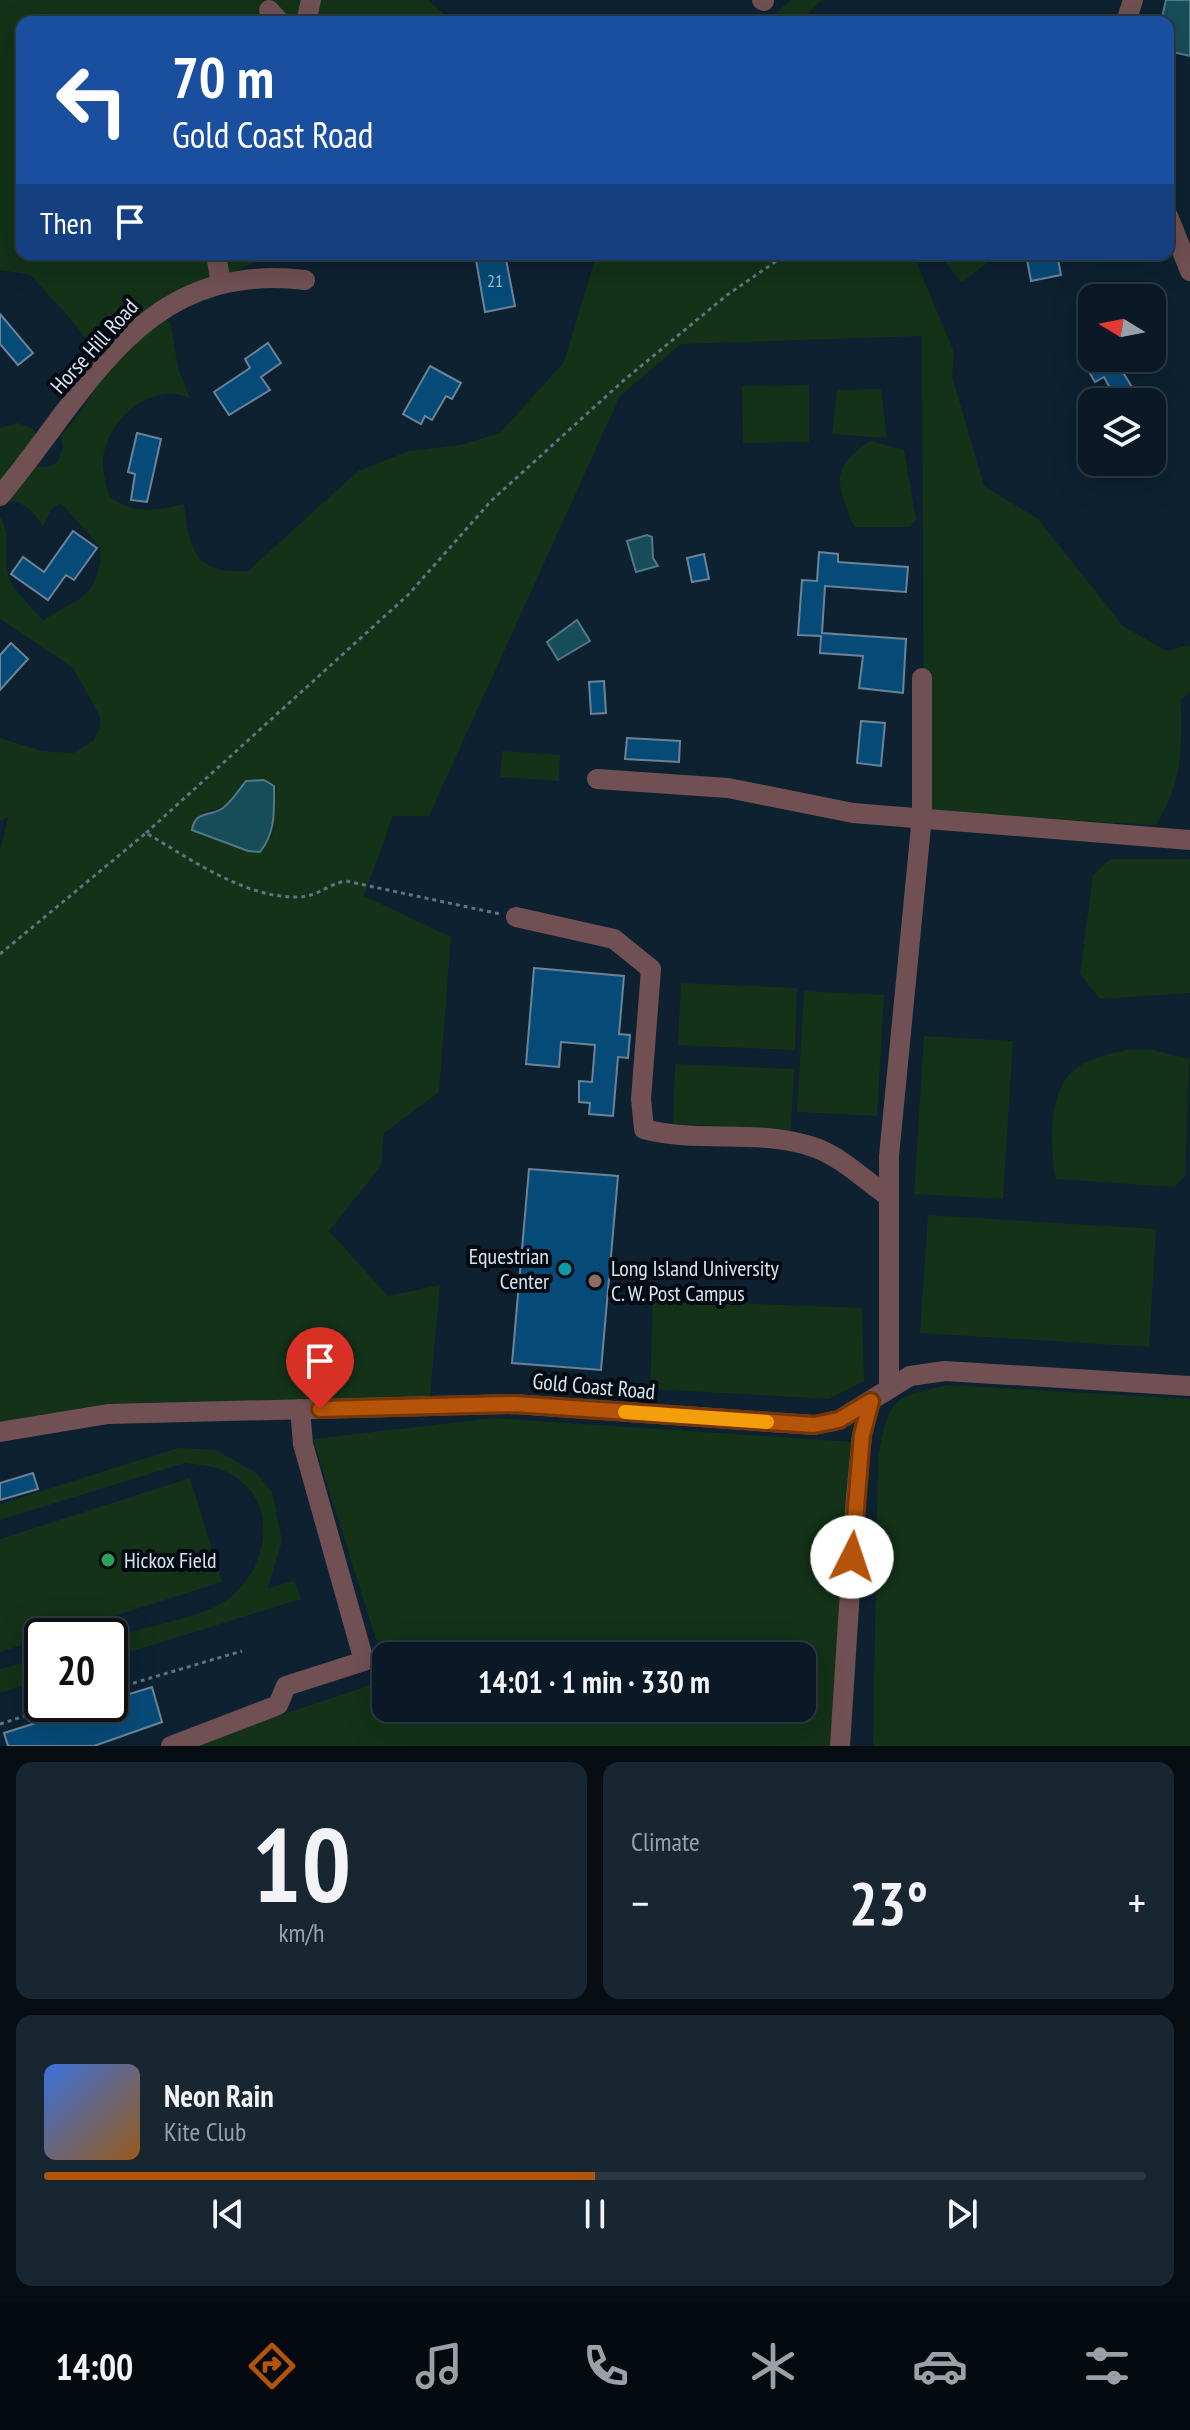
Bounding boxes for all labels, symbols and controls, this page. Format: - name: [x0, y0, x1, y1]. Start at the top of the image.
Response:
- text: 70 m: [172, 41, 274, 113]
- icon: left: [40, 48, 144, 152]
- text: Gold Coast Road: [172, 111, 373, 158]
- icon: arrive: [108, 200, 152, 244]
- text: Then: [40, 203, 92, 242]
- house number: 21: [487, 269, 503, 292]
- north arrow: [1078, 284, 1166, 372]
- map controls: [1078, 284, 1166, 476]
- street label: Horse Hill Road: [44, 293, 144, 399]
- button: layers: [1078, 388, 1166, 476]
- place label: Equestrian Center: [469, 1242, 549, 1295]
- place label: Long Island University C. W. Post Campus: [611, 1254, 780, 1307]
- marker: Equestrian Center: [556, 1260, 574, 1278]
- marker: Long Island University C. W. Post Campus: [586, 1272, 604, 1290]
- pin: [286, 1327, 354, 1409]
- icon: arrive: [298, 1339, 342, 1383]
- street label: Gold Coast Road: [531, 1367, 657, 1405]
- position arrow: [810, 1515, 894, 1599]
- place label: Hickox Field: [124, 1546, 217, 1574]
- marker: Hickox Field: [99, 1551, 117, 1569]
- speed limit sign: 20: [24, 1618, 128, 1722]
- text: 14:01 · 1 min · 330 m: [478, 1662, 710, 1701]
- text: 10: [252, 1796, 351, 1931]
- text: Climate: [631, 1825, 700, 1858]
- text: 23°: [849, 1864, 928, 1942]
- text: −: [631, 1874, 649, 1931]
- text: +: [1128, 1874, 1146, 1931]
- text: km/h: [278, 1916, 325, 1949]
- text: Neon Rain: [164, 2076, 274, 2115]
- text: Kite Club: [164, 2115, 246, 2148]
- icon: previous: [206, 2192, 250, 2236]
- icon: pause: [573, 2192, 617, 2236]
- icon: next: [940, 2192, 984, 2236]
- icon: directions: [244, 2338, 300, 2394]
- icon: music: [411, 2338, 467, 2394]
- icon: phone: [578, 2338, 634, 2394]
- icon: climate: [745, 2338, 801, 2394]
- icon: car: [912, 2338, 968, 2394]
- icon: filters: [1079, 2338, 1135, 2394]
- text: 14:00: [55, 2343, 133, 2390]

